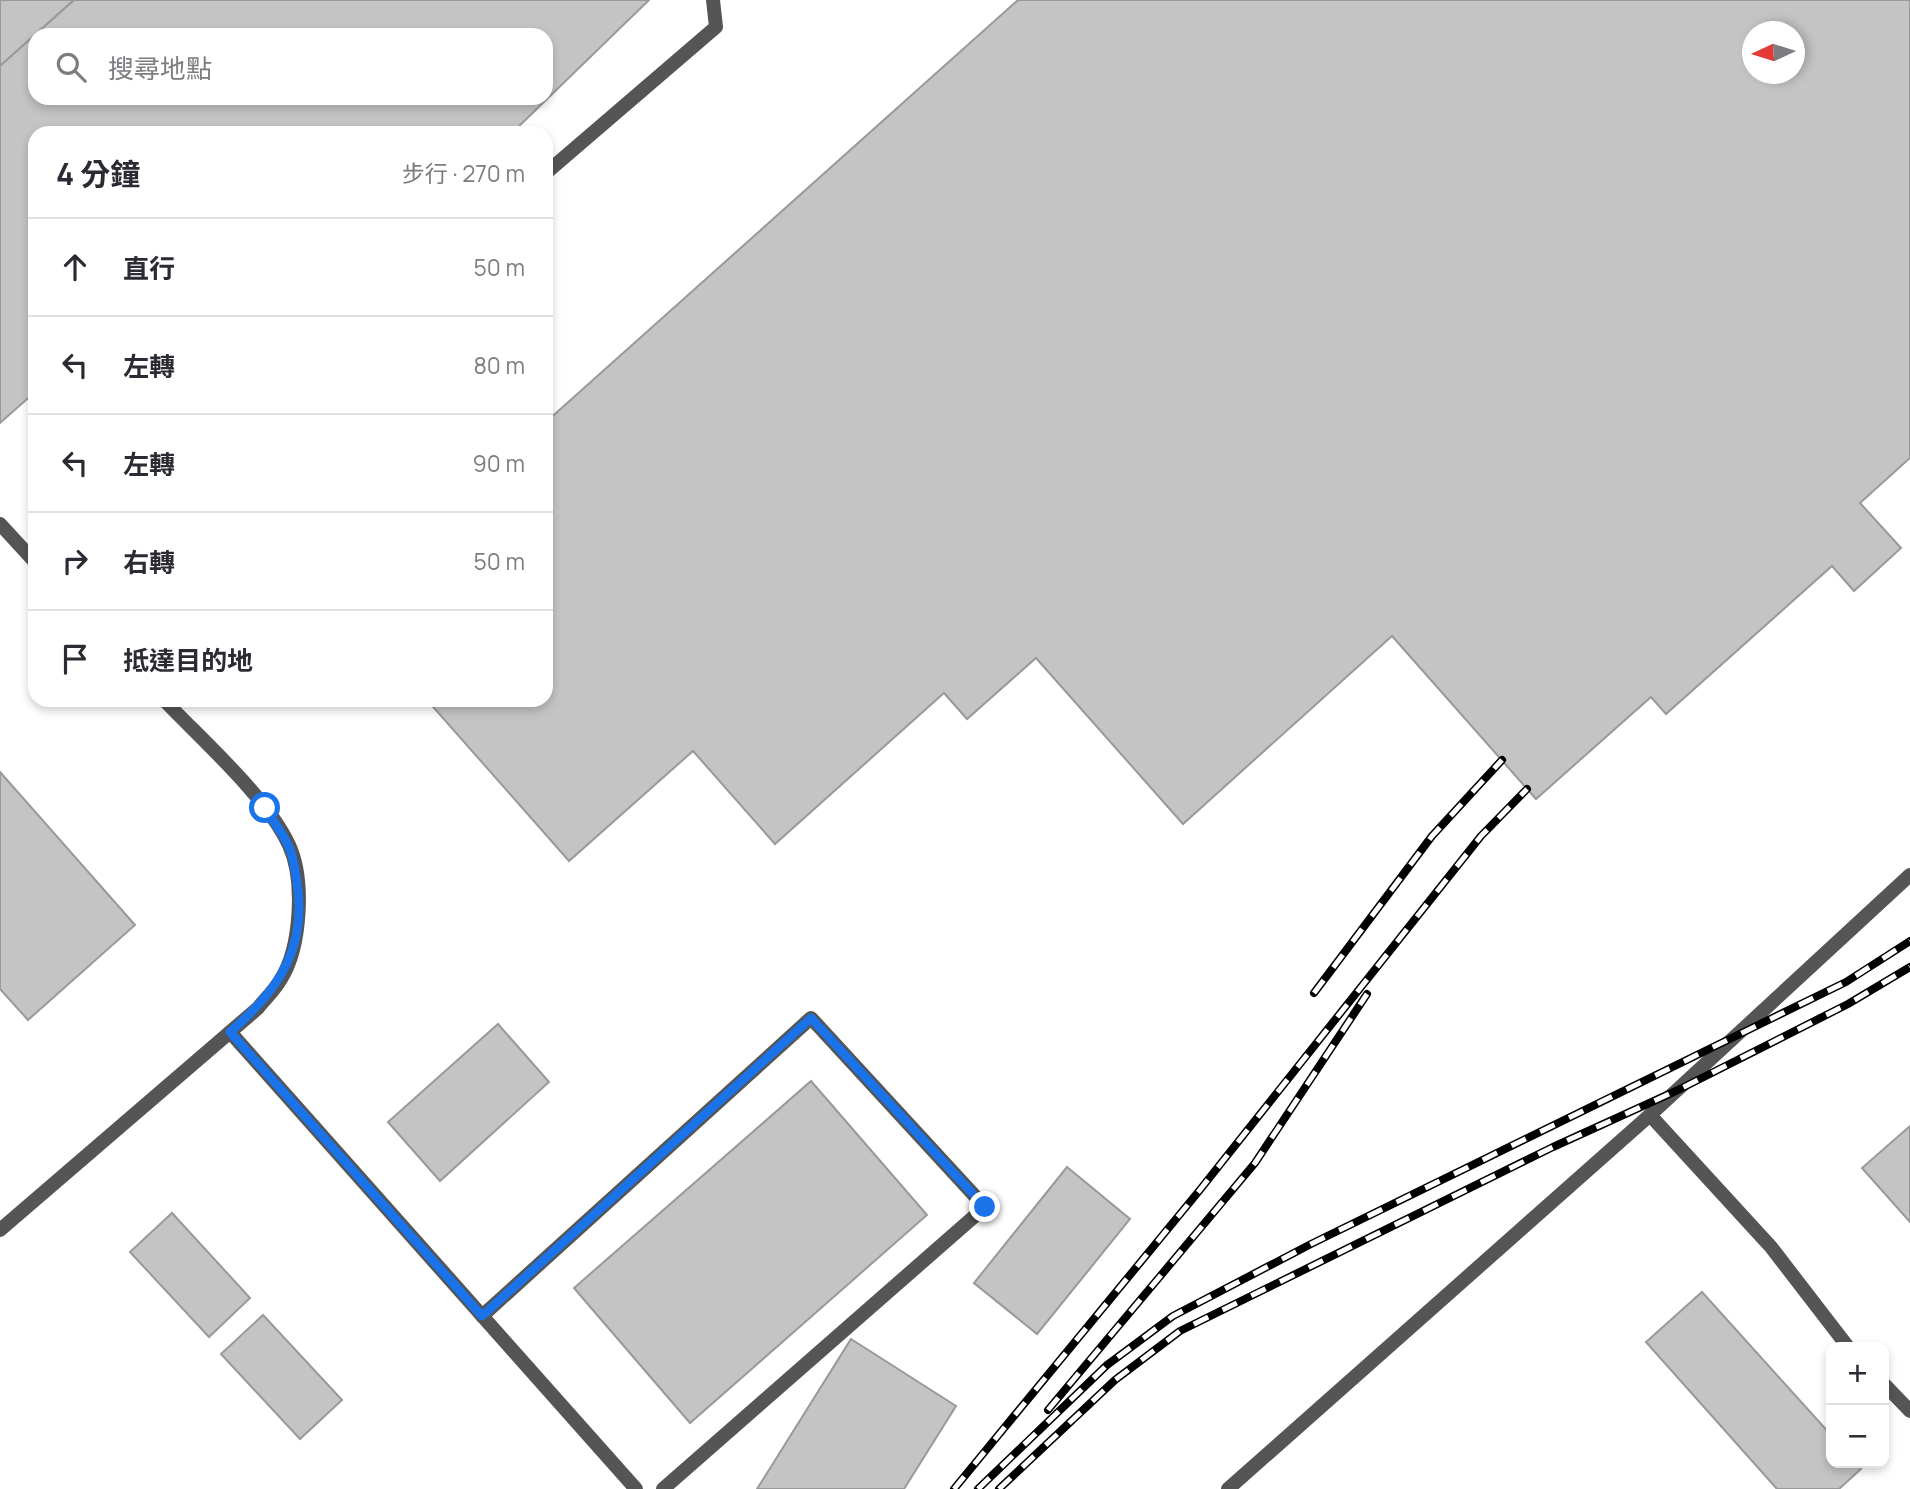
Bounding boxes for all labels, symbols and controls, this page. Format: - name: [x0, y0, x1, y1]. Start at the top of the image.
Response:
- north arrow: [1742, 21, 1805, 84]
- search box: [28, 28, 553, 105]
- icon: search: [52, 48, 90, 86]
- text: 搜尋地點: [108, 50, 212, 86]
- text: 4 分鐘: [56, 153, 140, 194]
- text: 步行 · 270 m: [402, 157, 525, 189]
- icon: ahead: [56, 248, 94, 286]
- text: 直行: [123, 250, 175, 286]
- text: 50 m: [474, 251, 525, 283]
- icon: left: [56, 346, 94, 384]
- text: 左轉: [123, 348, 175, 384]
- text: 80 m: [474, 349, 525, 381]
- icon: left: [56, 444, 94, 482]
- text: 左轉: [123, 446, 175, 482]
- text: 90 m: [473, 447, 525, 479]
- icon: right: [56, 542, 94, 580]
- text: 右轉: [123, 544, 175, 580]
- text: 50 m: [474, 545, 525, 577]
- icon: arrive: [56, 640, 94, 678]
- text: 抵達目的地: [123, 642, 253, 678]
- route start: [249, 792, 280, 823]
- route end: [969, 1191, 1000, 1222]
- map controls: [1826, 1342, 1889, 1468]
- button: +: [1826, 1342, 1889, 1405]
- button: −: [1826, 1405, 1889, 1468]

